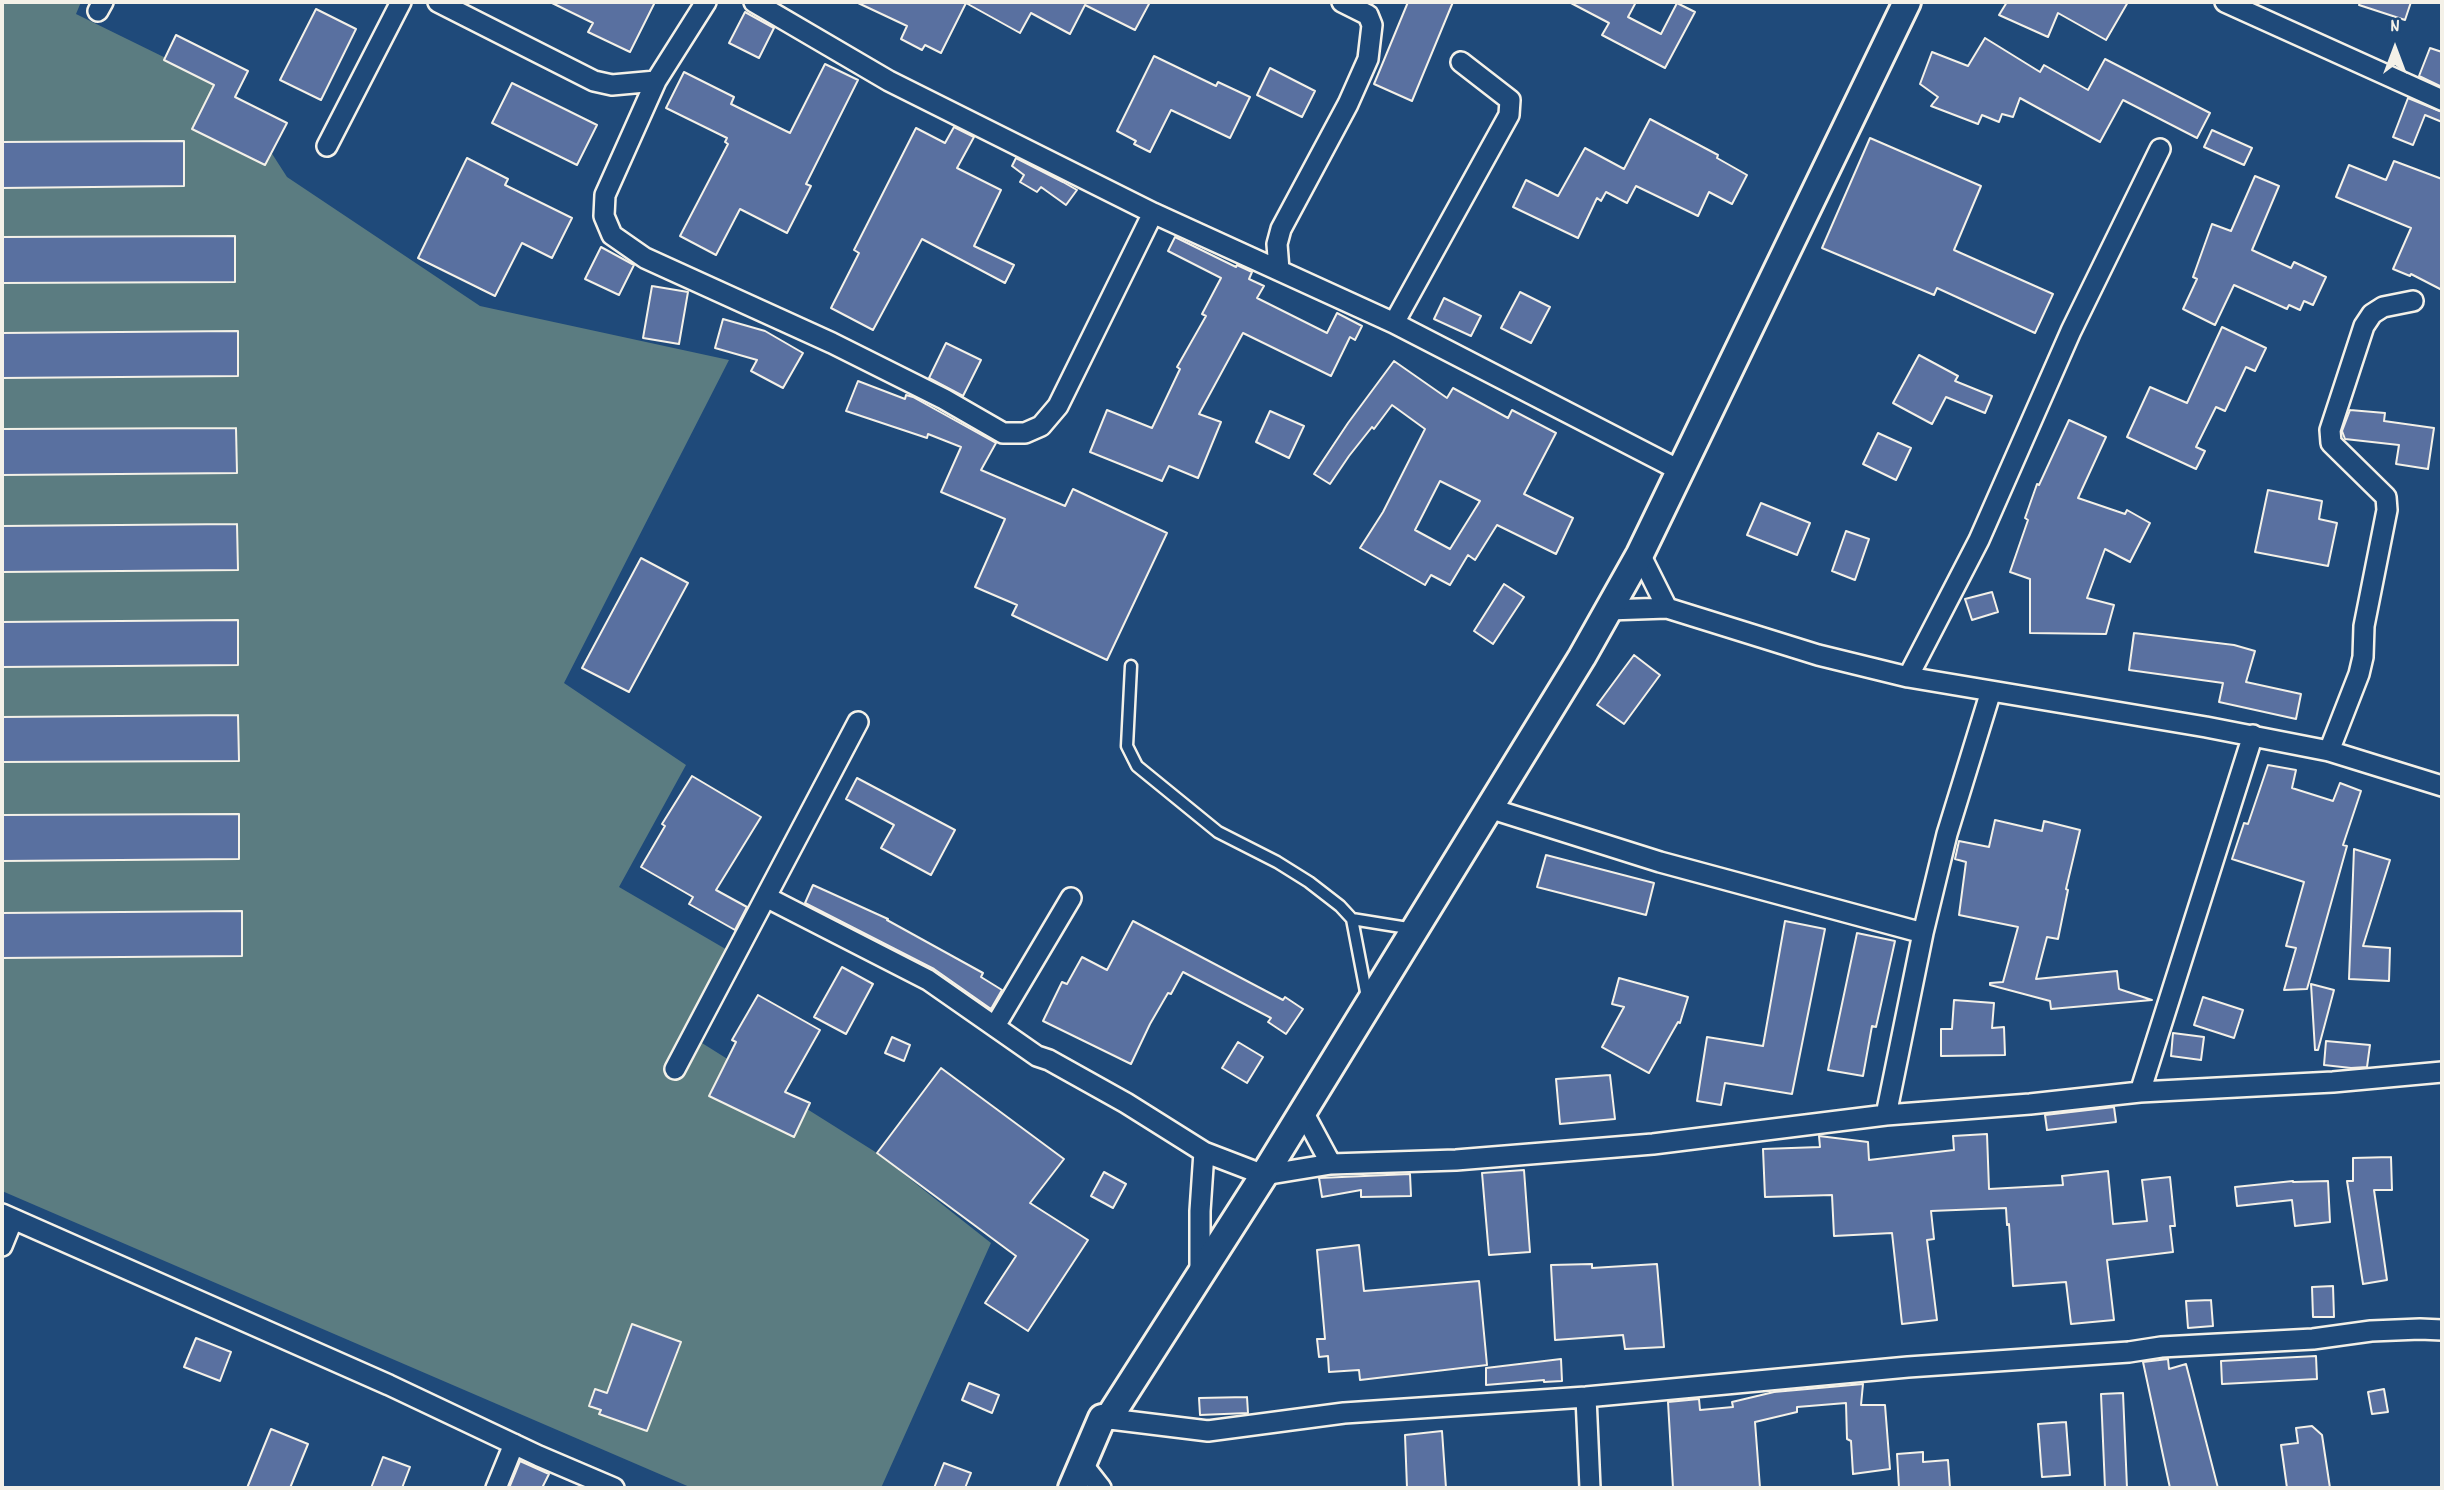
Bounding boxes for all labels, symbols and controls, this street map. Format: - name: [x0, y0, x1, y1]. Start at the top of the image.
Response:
- north arrow: [2360, 14, 2430, 84]
- text: N: [2390, 14, 2400, 41]

